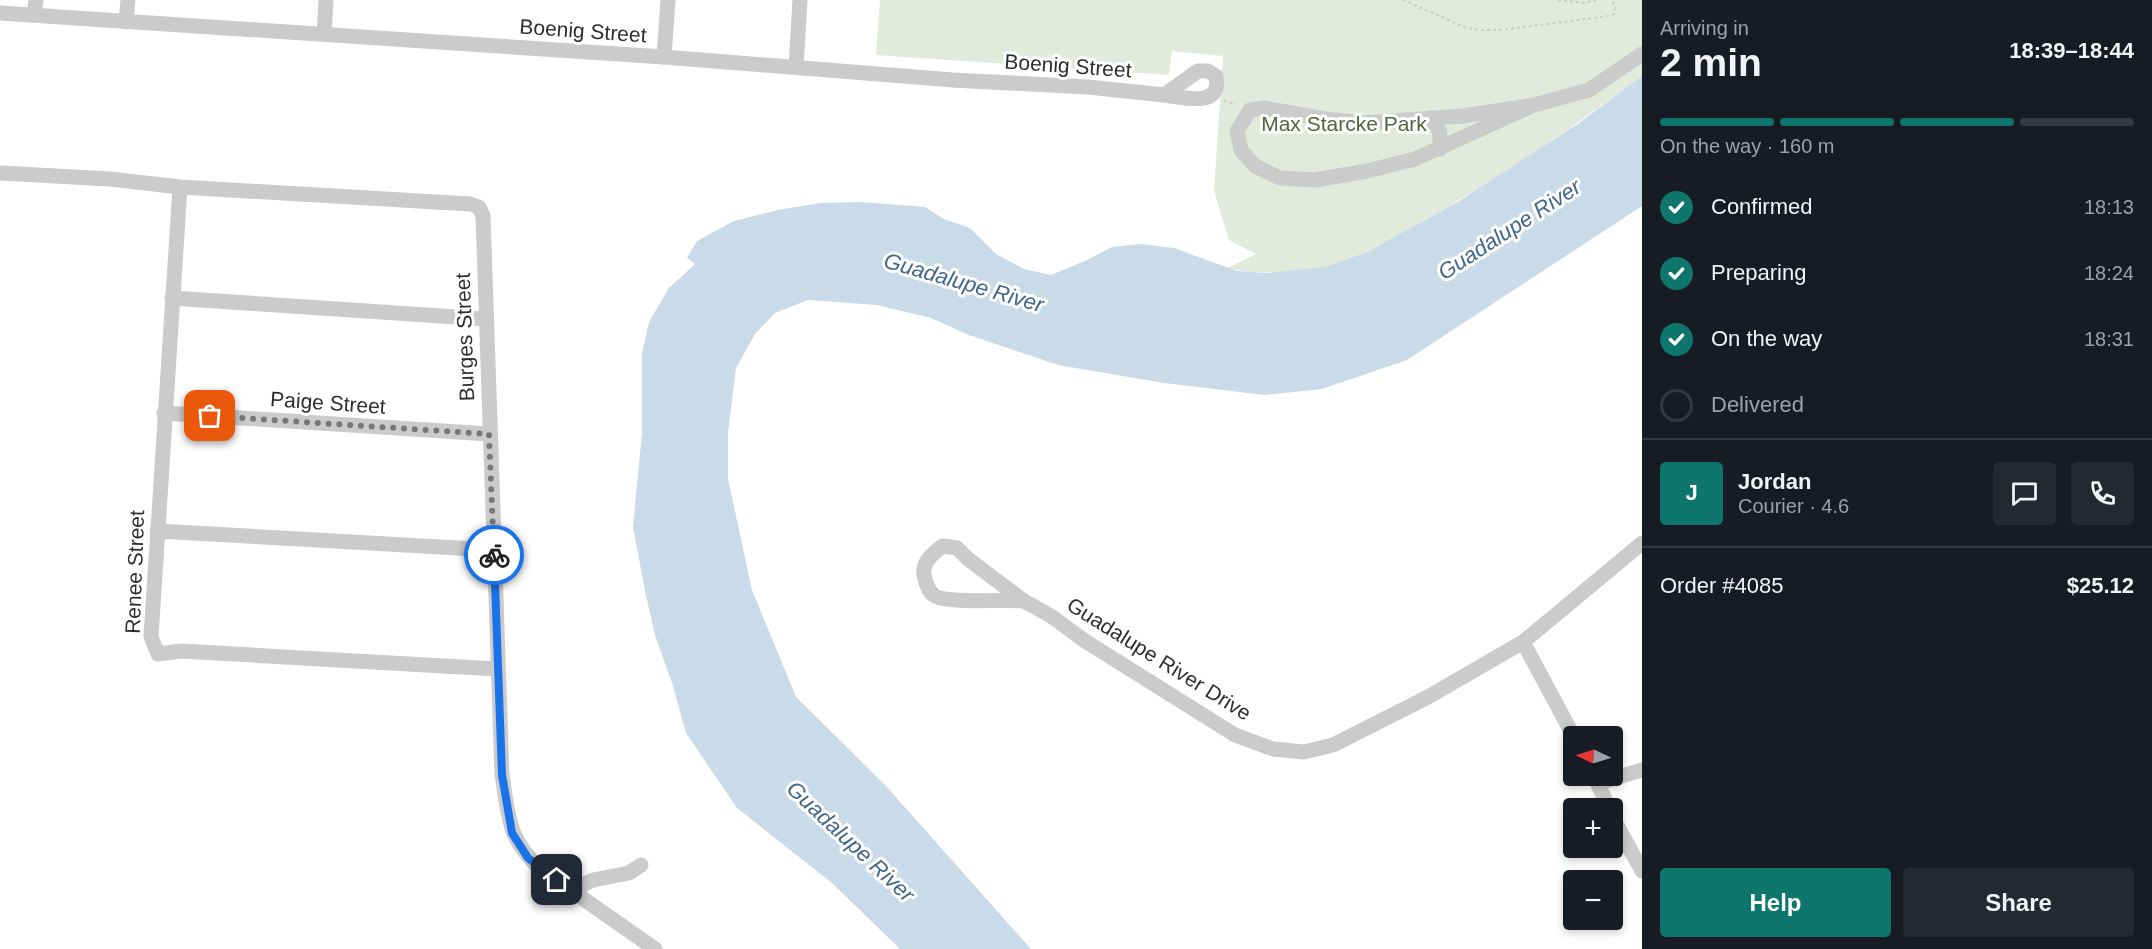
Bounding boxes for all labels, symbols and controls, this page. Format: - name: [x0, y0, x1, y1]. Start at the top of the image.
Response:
- street label: Boenig Street: [519, 15, 647, 46]
- text: Arriving in: [1660, 17, 1749, 39]
- text: 18:39–18:44: [2009, 38, 2134, 63]
- text: 2 min: [1660, 41, 1762, 84]
- street label: Boenig Street: [1004, 50, 1132, 81]
- park label: Max Starcke Park: [1261, 112, 1427, 135]
- text: On the way · 160 m: [1660, 135, 1835, 157]
- water label: Guadalupe River: [1433, 173, 1587, 285]
- icon: check: [1660, 191, 1693, 224]
- text: Confirmed: [1711, 194, 1812, 219]
- text: 18:13: [2084, 196, 2134, 218]
- water label: Guadalupe River: [881, 248, 1048, 318]
- icon: check: [1660, 257, 1693, 290]
- text: Preparing: [1711, 260, 1806, 285]
- text: 18:24: [2084, 262, 2134, 284]
- street label: Burges Street: [451, 272, 478, 402]
- icon: check: [1660, 323, 1693, 356]
- text: On the way: [1711, 326, 1822, 351]
- text: 18:31: [2084, 328, 2134, 350]
- street label: Paige Street: [270, 387, 387, 418]
- pin: [184, 390, 235, 441]
- text: Delivered: [1711, 392, 1804, 417]
- icon: bag: [193, 399, 226, 432]
- button: chat: [1993, 462, 2056, 525]
- button: phone: [2071, 462, 2134, 525]
- text: Jordan: [1738, 469, 1811, 494]
- text: J: [1685, 480, 1698, 505]
- text: Courier · 4.6: [1738, 495, 1849, 517]
- street label: Renee Street: [121, 510, 148, 634]
- courier: [464, 525, 524, 585]
- icon: bike: [478, 539, 511, 572]
- text: Order #4085: [1660, 573, 1784, 598]
- text: $25.12: [2067, 573, 2134, 598]
- street label: Guadalupe River Drive: [1063, 593, 1255, 725]
- north arrow: [1563, 726, 1623, 786]
- map controls: [1563, 726, 1623, 930]
- water label: Guadalupe River: [782, 776, 921, 908]
- button: +: [1563, 798, 1623, 858]
- pin: [531, 854, 582, 905]
- icon: home: [540, 863, 573, 896]
- button: Help: [1660, 868, 1891, 937]
- button: Share: [1903, 868, 2134, 937]
- button: −: [1563, 870, 1623, 930]

